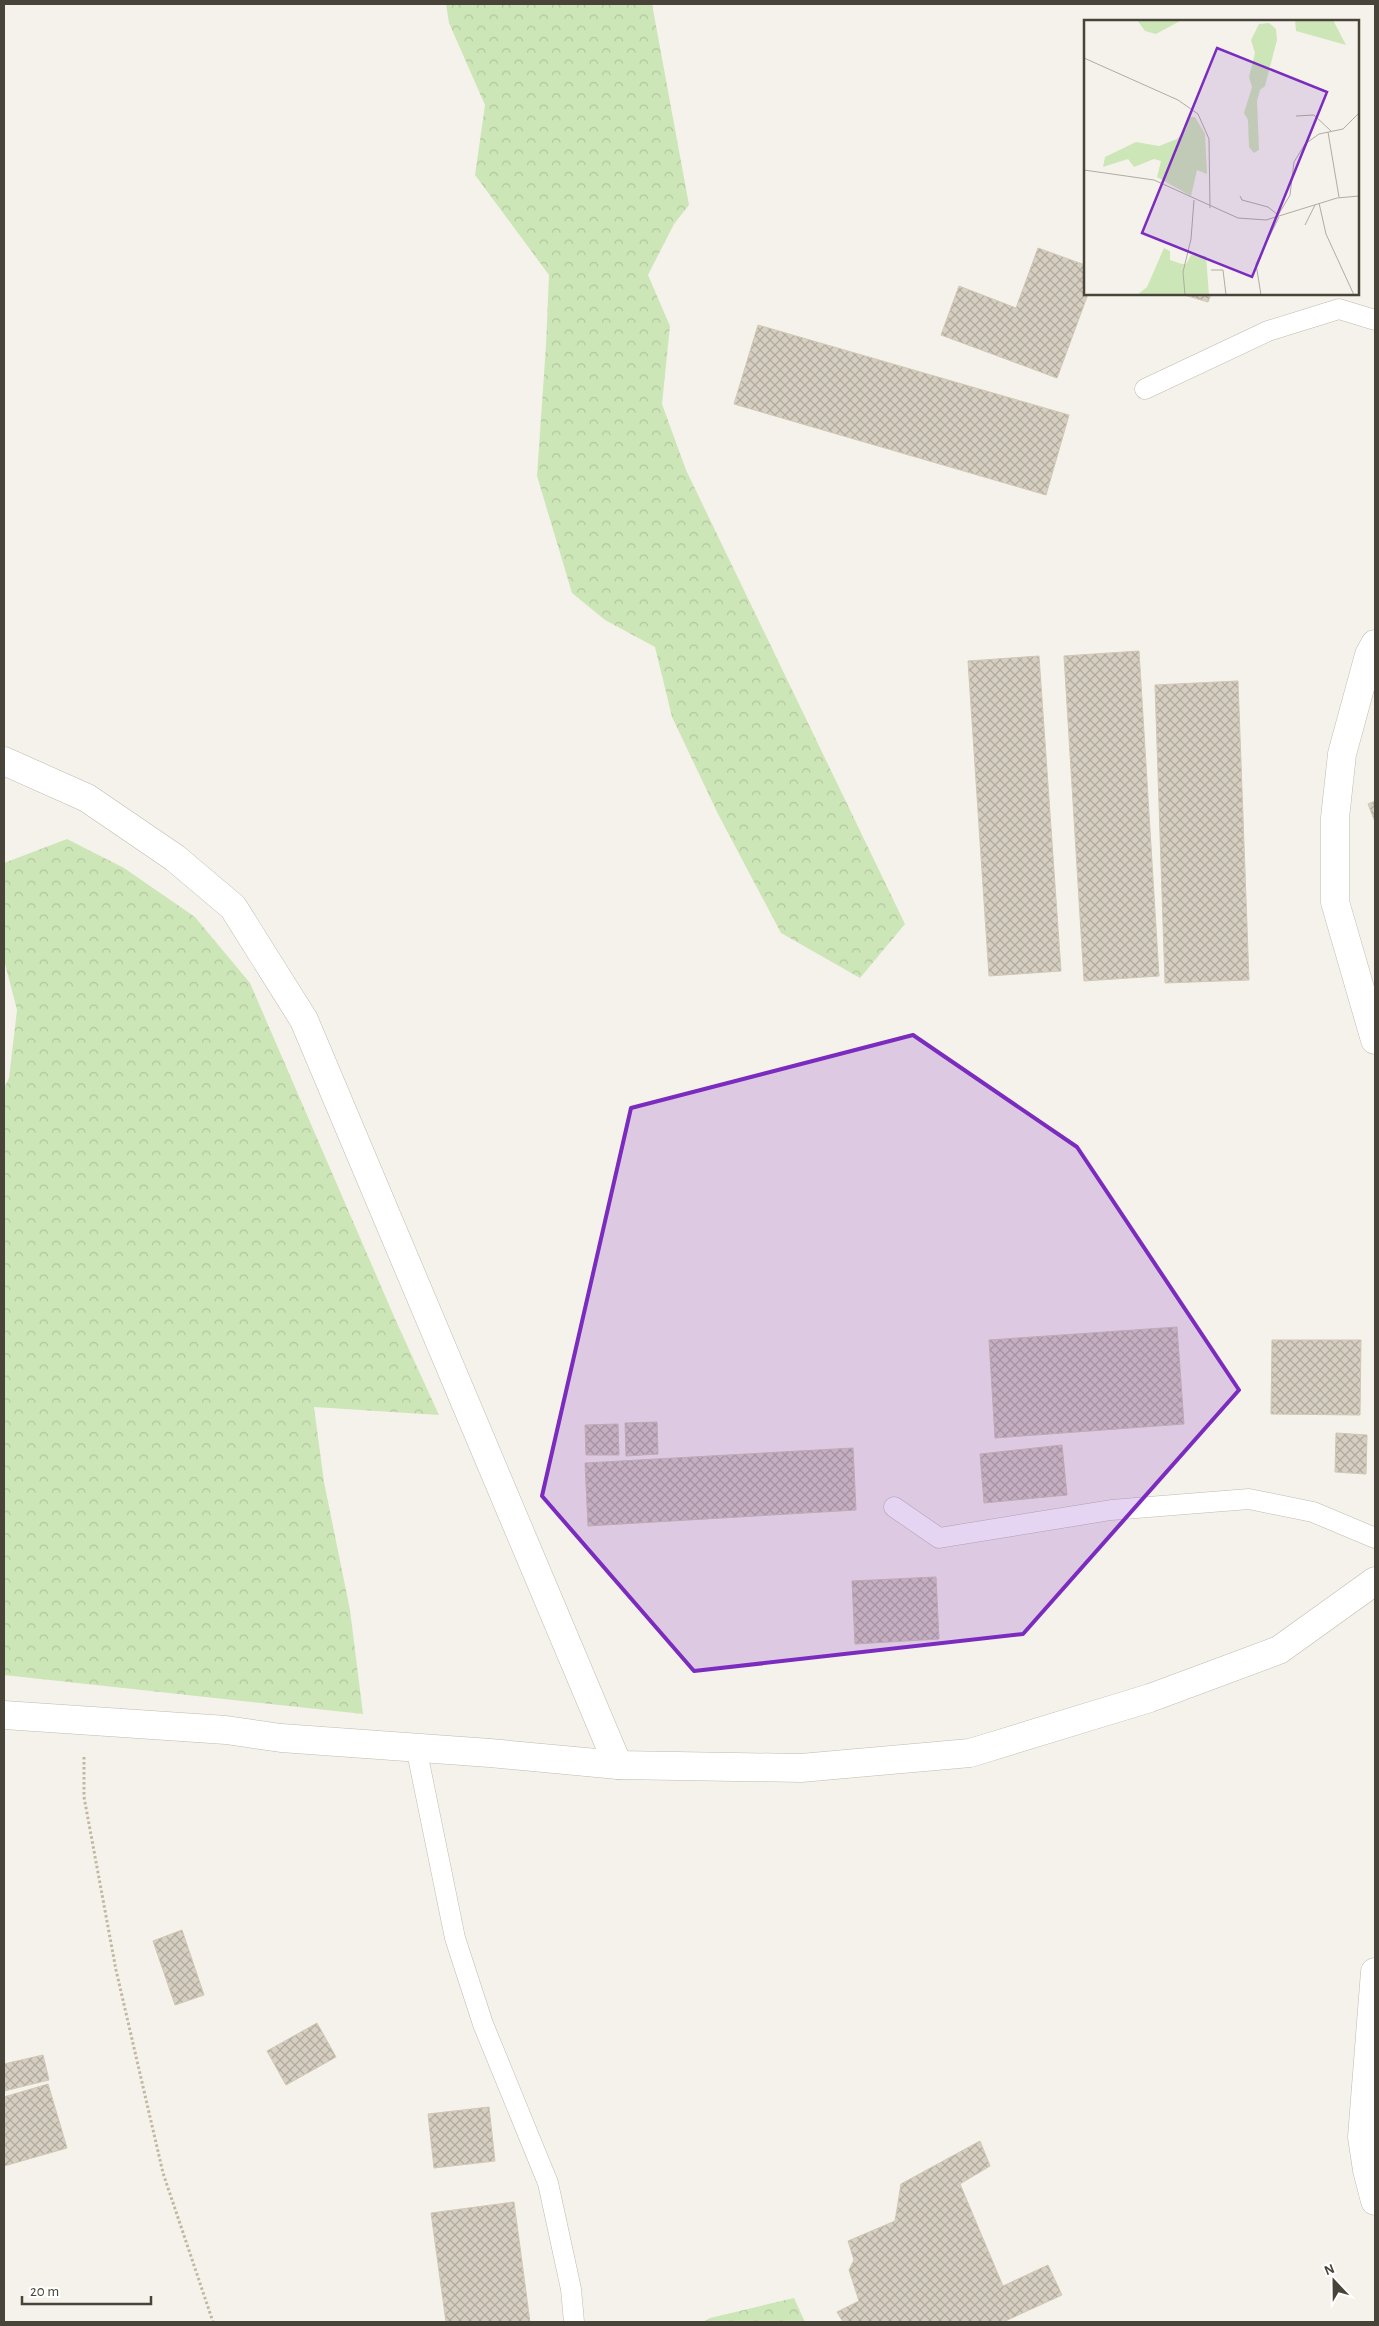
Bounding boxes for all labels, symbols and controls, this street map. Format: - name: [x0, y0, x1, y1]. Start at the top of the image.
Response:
- inset map: [1084, 20, 1359, 295]
- north arrow: [1309, 2256, 1359, 2306]
- text: N: [1322, 2262, 1337, 2278]
- scale bar: [22, 2274, 151, 2306]
- text: 20 m: [30, 2284, 59, 2299]

